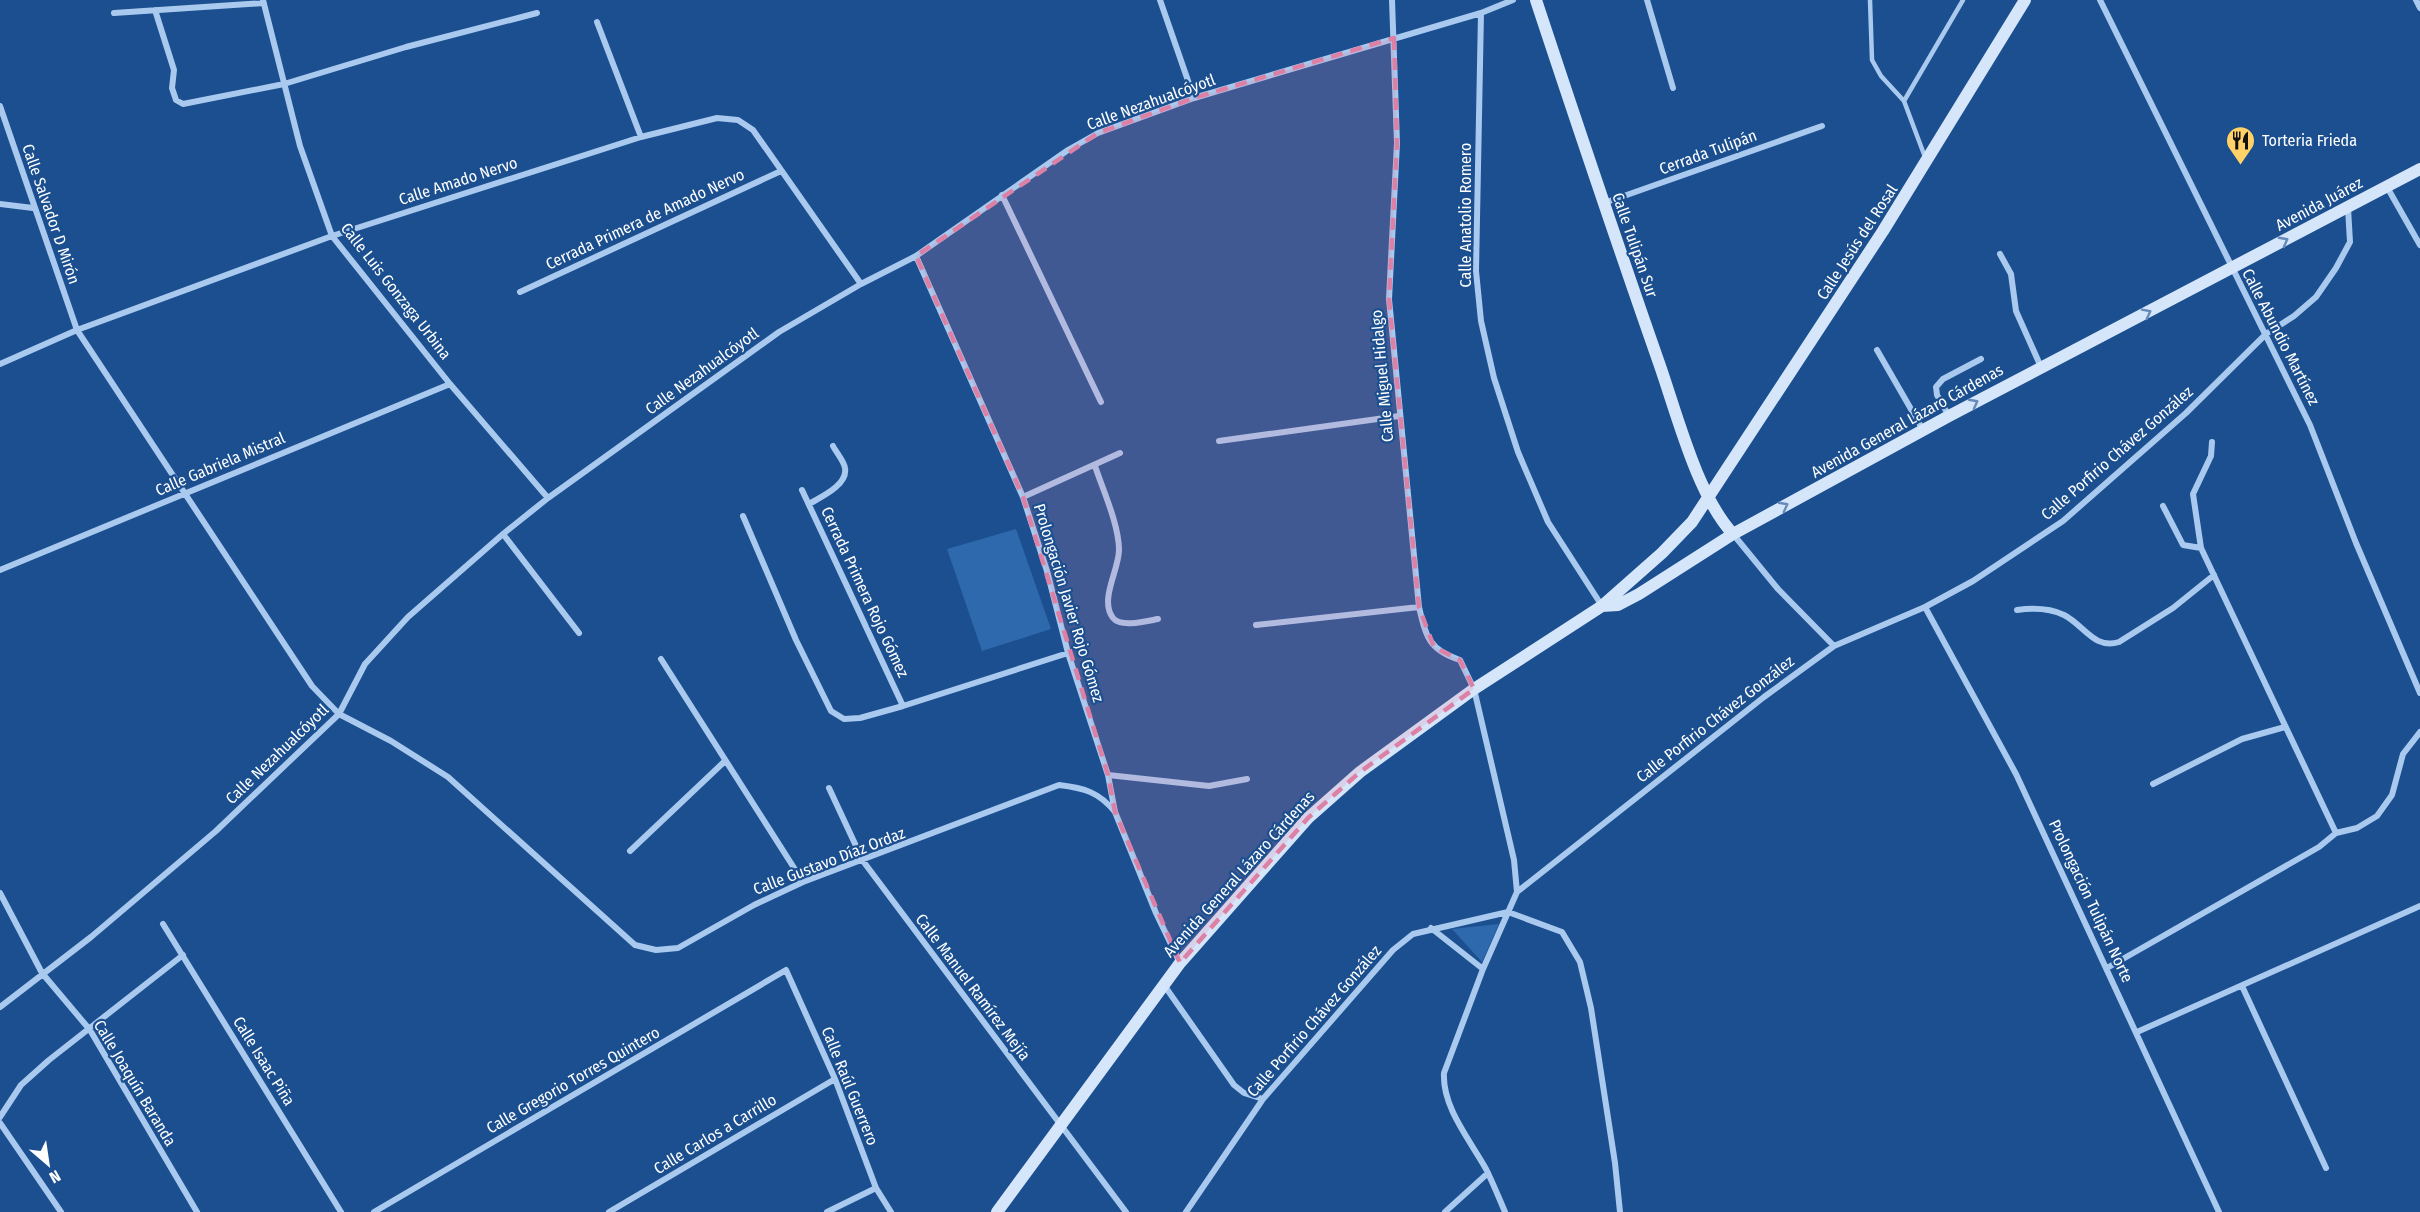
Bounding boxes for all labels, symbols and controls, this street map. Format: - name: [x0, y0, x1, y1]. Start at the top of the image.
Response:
- street label: Calle Nezahualcóyotl: [1084, 70, 1218, 134]
- restaurant icon: Torteria Frieda: [2225, 124, 2257, 166]
- street label: Cerrada Tulipán: [1657, 126, 1759, 178]
- place label: Torteria Frieda: [2262, 131, 2357, 150]
- street label: Calle Salvador D Mirón: [18, 141, 84, 287]
- street label: Calle Anatolio Romero: [1456, 143, 1475, 287]
- street label: Calle Amado Nervo: [396, 153, 520, 209]
- street label: Cerrada Primera de Amado Nervo: [543, 164, 747, 274]
- street label: Avenida Juárez: [2272, 173, 2366, 235]
- street label: Calle Jesús del Rosal: [1813, 181, 1901, 303]
- street label: Calle Tulipán Sur: [1608, 190, 1662, 300]
- street label: Calle Luis Gonzaga Urbina: [337, 219, 455, 363]
- one-way arrow: [2278, 237, 2289, 249]
- street label: Calle Abundio Martínez: [2238, 265, 2324, 409]
- one-way arrow: [2141, 308, 2152, 320]
- street label: Calle Miguel Hidalgo: [1367, 309, 1397, 443]
- street label: Calle Nezahualcóyotl: [642, 324, 762, 418]
- street label: Avenida General Lázaro Cárdenas: [1808, 360, 2007, 482]
- street label: Calle Porfirio Chávez González: [2037, 382, 2197, 524]
- one-way arrow: [1968, 399, 1978, 410]
- street label: Calle Gabriela Mistral: [152, 428, 288, 500]
- street label: Prolongación Javier Rojo Gómez: [1030, 501, 1108, 705]
- one-way arrow: [1778, 502, 1788, 513]
- street label: Cerrada Primera Rojo Gómez: [817, 504, 913, 680]
- street label: Calle Porfirio Chávez González: [1632, 652, 1798, 786]
- street label: Calle Nezahualcóyotl: [222, 700, 332, 808]
- street label: Avenida General Lázaro Cárdenas: [1159, 787, 1319, 961]
- street label: Prolongación Tulipán Norte: [2045, 817, 2137, 986]
- street label: Calle Gustavo Díaz Ordaz: [750, 823, 908, 899]
- street label: Calle Manuel Ramírez Mejía: [912, 910, 1034, 1064]
- street label: Calle Porfirio Chávez González: [1243, 941, 1385, 1101]
- street label: Calle Isaac Piña: [229, 1013, 299, 1109]
- street label: Calle Joaquín Baranda: [90, 1017, 180, 1150]
- street label: Calle Gregorio Torres Quintero: [483, 1023, 663, 1137]
- street label: Calle Raúl Guerrero: [818, 1024, 882, 1148]
- street label: Calle Carlos a Carrillo: [650, 1090, 780, 1178]
- north arrow: [18, 1134, 78, 1194]
- text: N: [46, 1166, 64, 1187]

